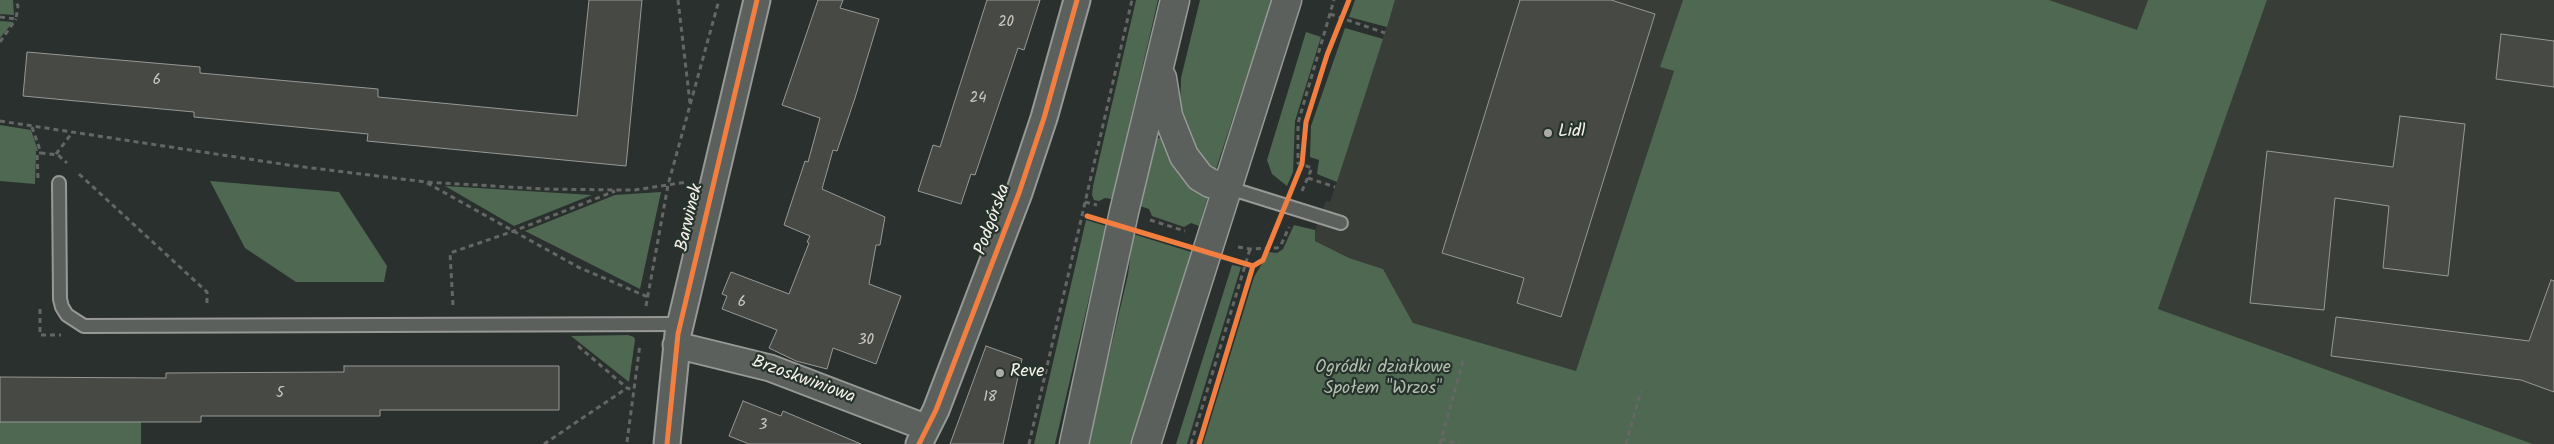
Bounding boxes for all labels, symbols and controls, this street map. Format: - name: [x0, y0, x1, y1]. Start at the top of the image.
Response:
- house number: 20: [998, 14, 1014, 32]
- house number: 6: [153, 72, 161, 90]
- house number: 24: [970, 90, 986, 108]
- place label: Lidl: [1558, 122, 1586, 144]
- marker: Lidl: [1542, 127, 1554, 139]
- street label: Podgórska: [971, 181, 1017, 259]
- street label: Barwinek: [673, 182, 709, 254]
- house number: 6: [738, 294, 746, 312]
- house number: 30: [858, 332, 874, 350]
- street label: Brzoskwiniowa: [748, 352, 858, 410]
- park label: Ogródki działkowe Społem "Wrzos": [1315, 358, 1451, 400]
- place label: Reve: [1010, 362, 1044, 384]
- marker: Reve: [994, 367, 1006, 379]
- house number: 5: [276, 385, 284, 403]
- house number: 18: [983, 389, 997, 407]
- house number: 3: [759, 417, 767, 435]

